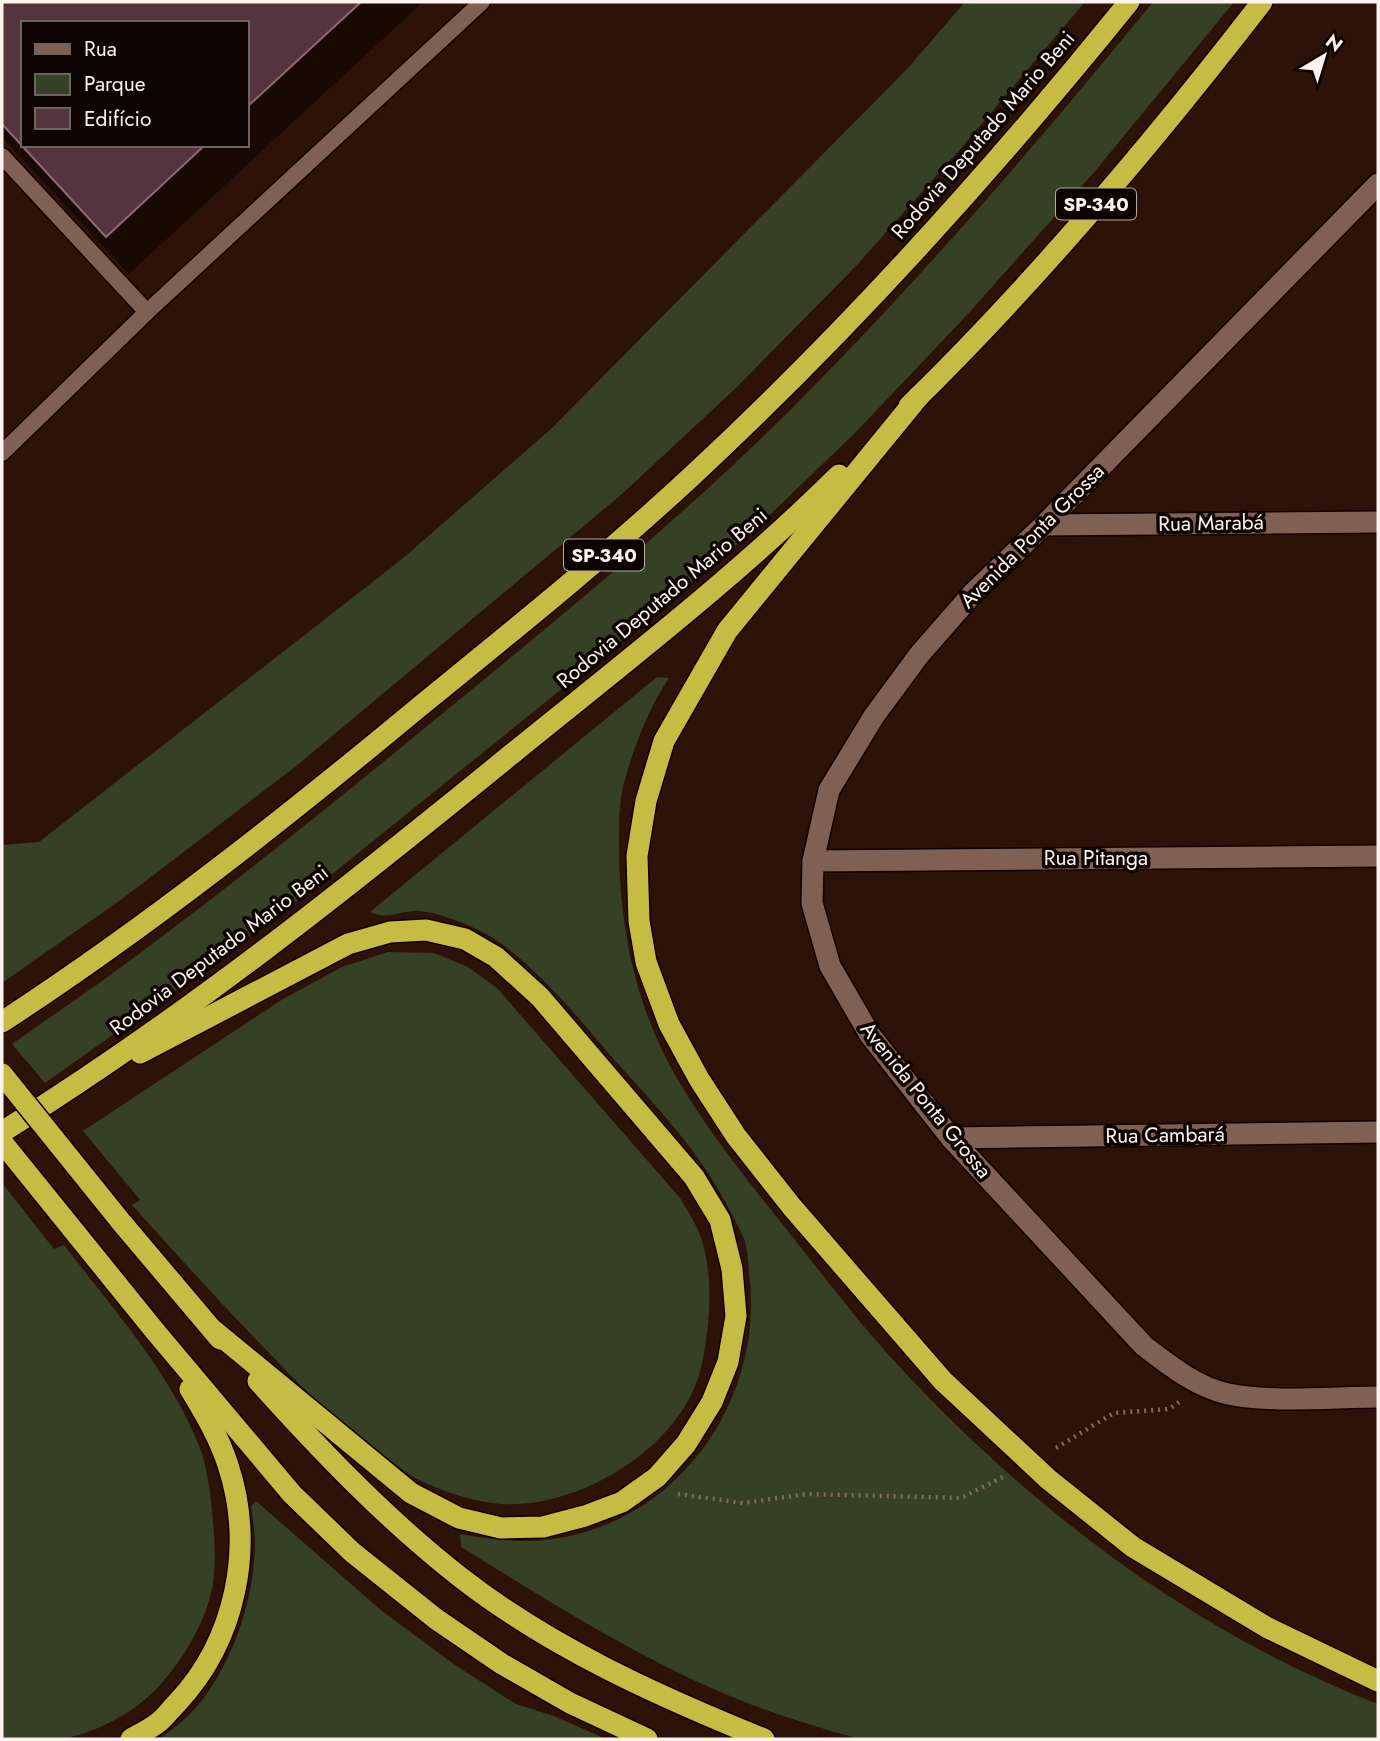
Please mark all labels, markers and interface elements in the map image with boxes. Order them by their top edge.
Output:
legend [21,21,248,147]
north arrow [1289,21,1359,91]
street label: Rodovia Deputado Mario Beni [884,24,1082,246]
text: N [1320,28,1348,58]
text: Rua [84,34,117,64]
text: Parque [84,69,146,99]
text: Edifício [84,104,151,134]
road number: SP-340 [1056,188,1136,220]
street label: Avenida Ponta Grossa [953,457,1111,615]
street label: Rodovia Deputado Mario Beni [550,501,774,695]
street label: Rua Marabá [1158,507,1264,539]
road number: SP-340 [564,540,644,570]
street label: Rua Pitanga [1044,843,1148,873]
street label: Rodovia Deputado Mario Beni [103,858,335,1042]
street label: Avenida Ponta Grossa [853,1015,999,1185]
street label: Rua Cambará [1105,1119,1225,1151]

